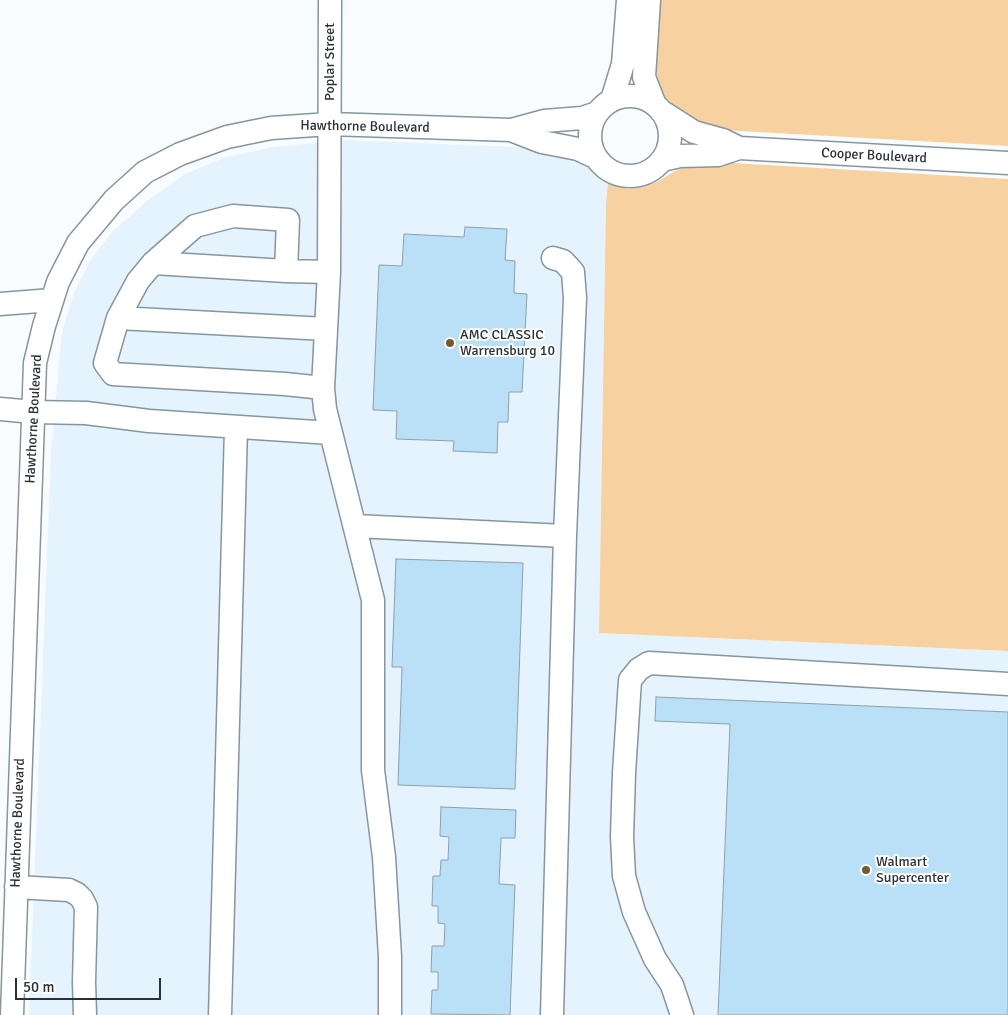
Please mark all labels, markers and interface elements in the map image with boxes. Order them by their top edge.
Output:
street label: Poplar Street [322,23,338,101]
street label: Hawthorne Boulevard [300,117,430,137]
street label: Cooper Boulevard [821,145,927,167]
place label: AMC CLASSIC Warrensburg 10 [460,327,555,360]
marker: AMC CLASSIC Warrensburg 10 [444,337,456,349]
street label: Hawthorne Boulevard [22,354,46,484]
street label: Hawthorne Boulevard [7,758,29,888]
place label: Walmart Supercenter [876,854,949,886]
marker: Walmart Supercenter [860,864,872,876]
scale bar [18,968,164,1000]
text: 50 m [23,978,54,996]

